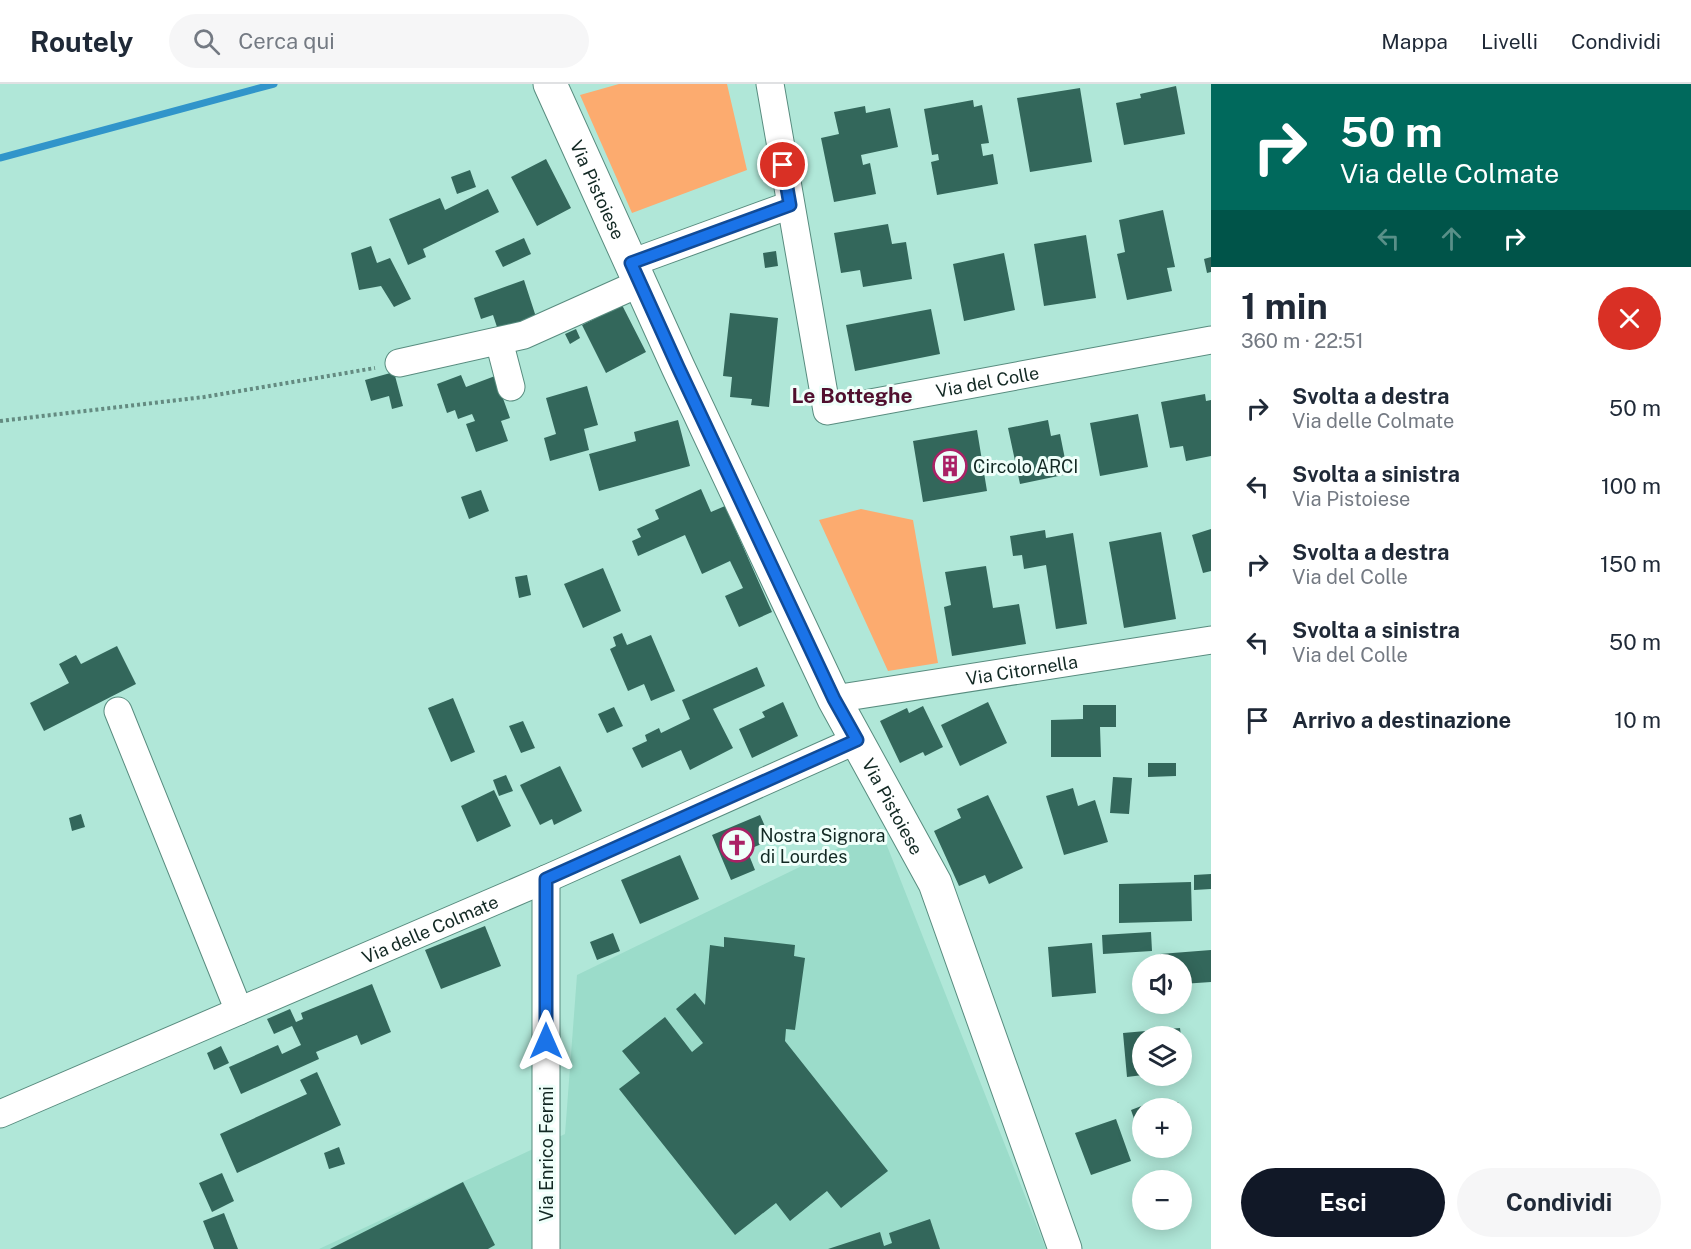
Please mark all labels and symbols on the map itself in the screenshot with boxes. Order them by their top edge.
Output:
street label: Via Pistoiese [566,137,629,243]
pin [757,139,808,190]
street label: Via del Colle [934,362,1041,401]
district label: Le Botteghe [791,383,913,408]
building icon: Circolo ARCI [932,448,968,484]
place label: Circolo ARCI [973,456,1078,477]
street label: Via Citornella [964,651,1079,689]
street label: Via Pistoiese [858,755,928,858]
place label: Nostra Signora di Lourdes [760,825,885,867]
church icon: Nostra Signora di Lourdes [719,827,755,863]
street label: Via delle Colmate [359,890,501,968]
position arrow [514,1009,578,1073]
street label: Via Enrico Fermi [536,1086,557,1222]

